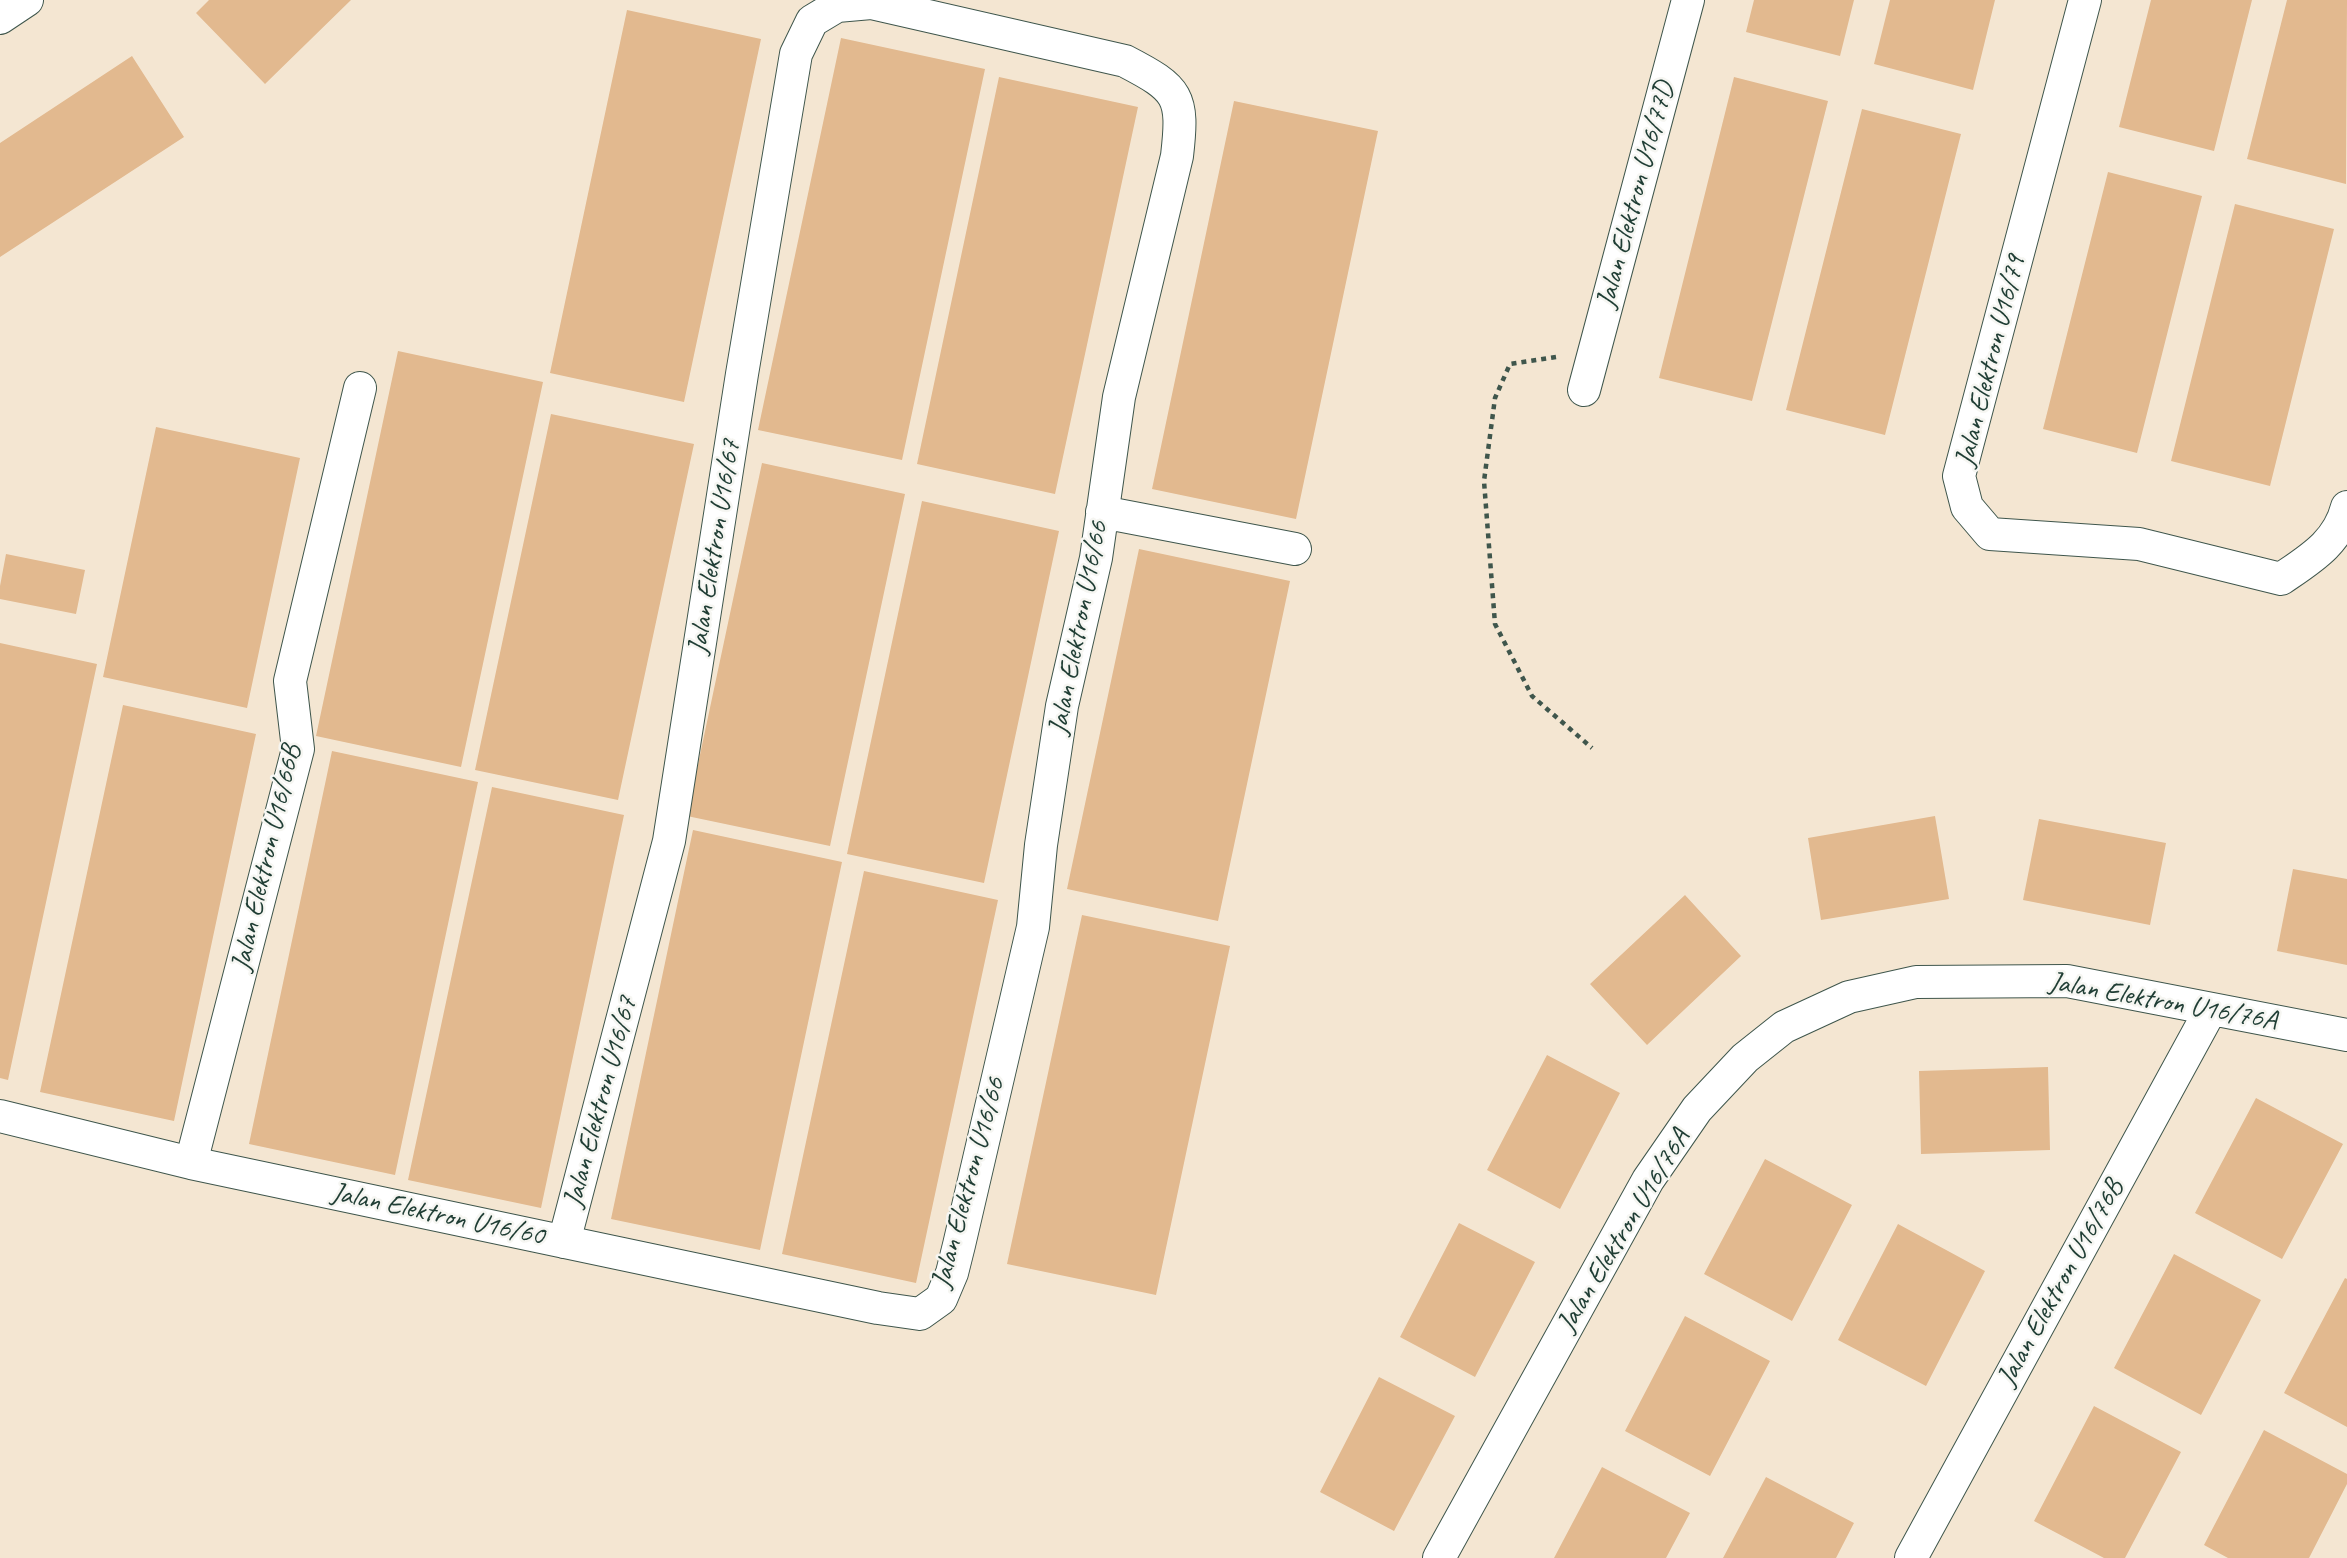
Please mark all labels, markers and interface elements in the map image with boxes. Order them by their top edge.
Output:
street label: Jalan Elektron U16/77D [1590,78,1682,312]
street label: Jalan Elektron U16/79 [1949,252,2033,470]
street label: Jalan Elektron U16/67 [681,437,749,657]
street label: Jalan Elektron U16/66 [1042,519,1116,737]
street label: Jalan Elektron U16/66B [225,742,309,974]
street label: Jalan Elektron U16/76A [2047,965,2279,1039]
street label: Jalan Elektron U16/67 [557,993,645,1211]
street label: Jalan Elektron U16/66 [925,1074,1013,1292]
street label: Jalan Elektron U16/76A [1550,1124,1698,1338]
street label: Jalan Elektron U16/76B [1990,1174,2132,1392]
street label: Jalan Elektron U16/60 [329,1176,547,1254]

